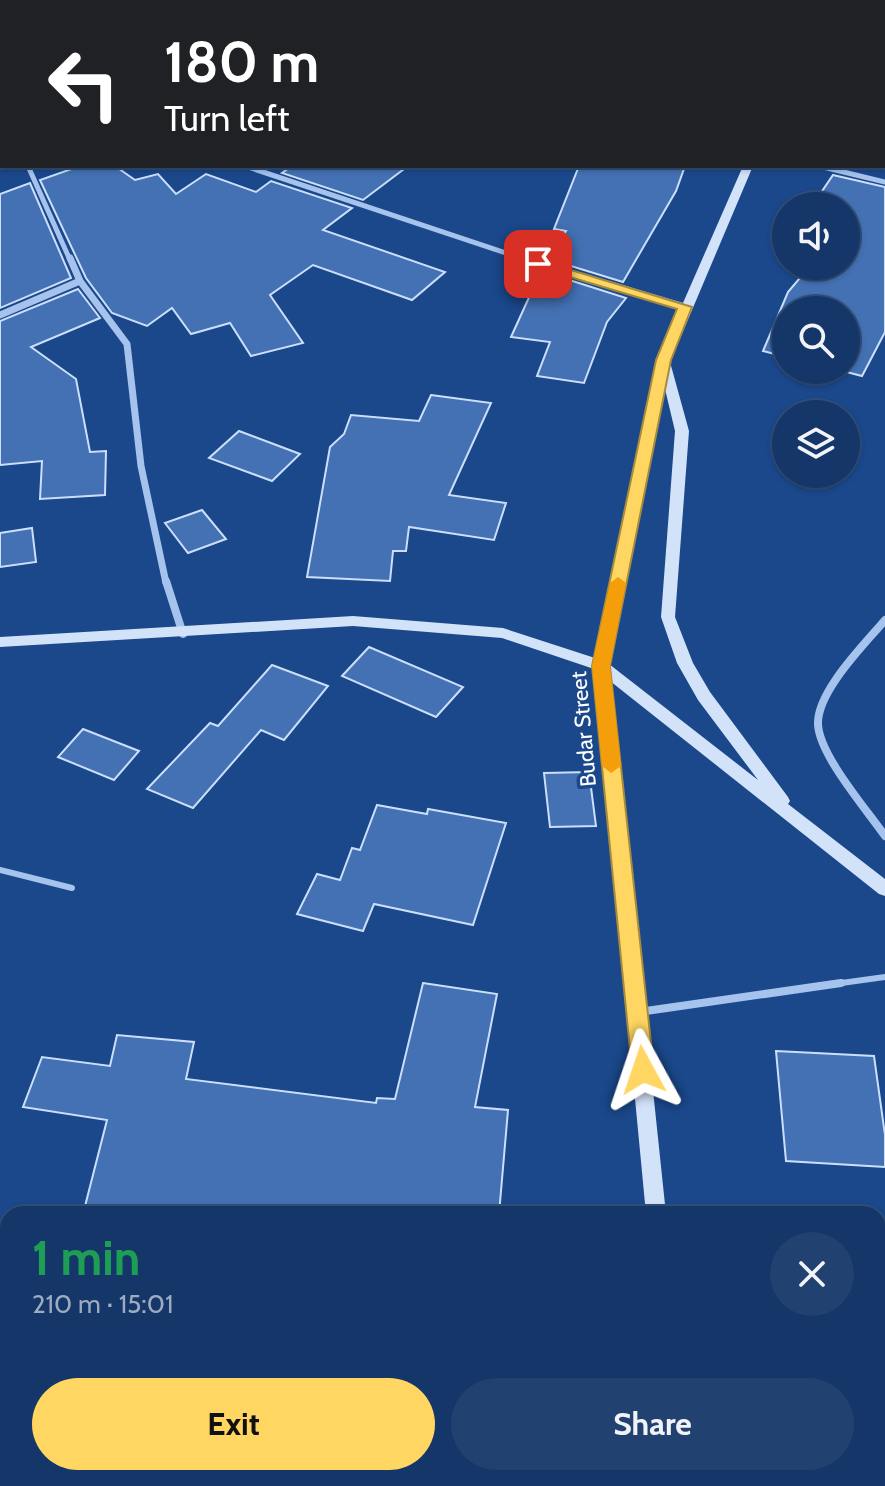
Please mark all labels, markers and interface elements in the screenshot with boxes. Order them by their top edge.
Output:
text: 180 m [164,28,319,96]
icon: left [32,32,136,136]
text: Turn left [164,96,289,140]
map controls [772,192,860,488]
button: sound [772,192,860,280]
pin [504,230,572,298]
icon: arrive [516,242,560,286]
button: search [772,296,860,384]
button: layers [772,400,860,488]
street label: Budar Street [565,670,602,788]
position arrow [601,1028,685,1112]
text: 1 min [32,1229,140,1287]
button: close [770,1232,854,1316]
text: 210 m · 15:01 [32,1288,173,1320]
button: Exit [32,1378,435,1470]
button: Share [451,1378,854,1470]

